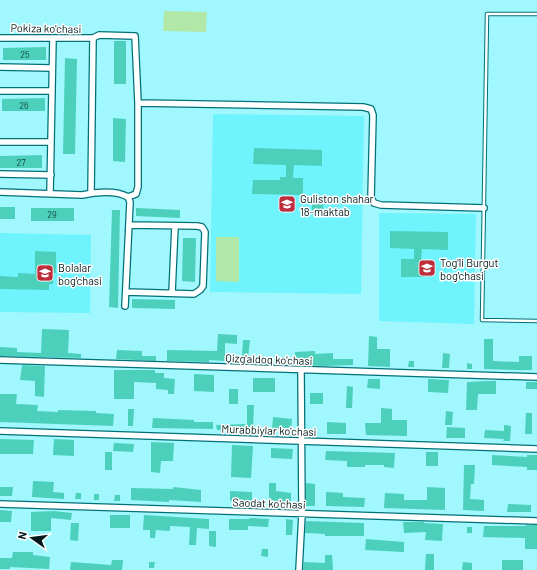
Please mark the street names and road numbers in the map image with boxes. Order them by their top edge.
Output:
street label: Pokiza ko'chasi [11,21,82,35]
street label: Qizg'aldoq ko'chasi [225,351,313,367]
street label: Murabbiylar ko'chasi [221,422,317,438]
street label: Saodat ko'chasi [232,495,306,511]

